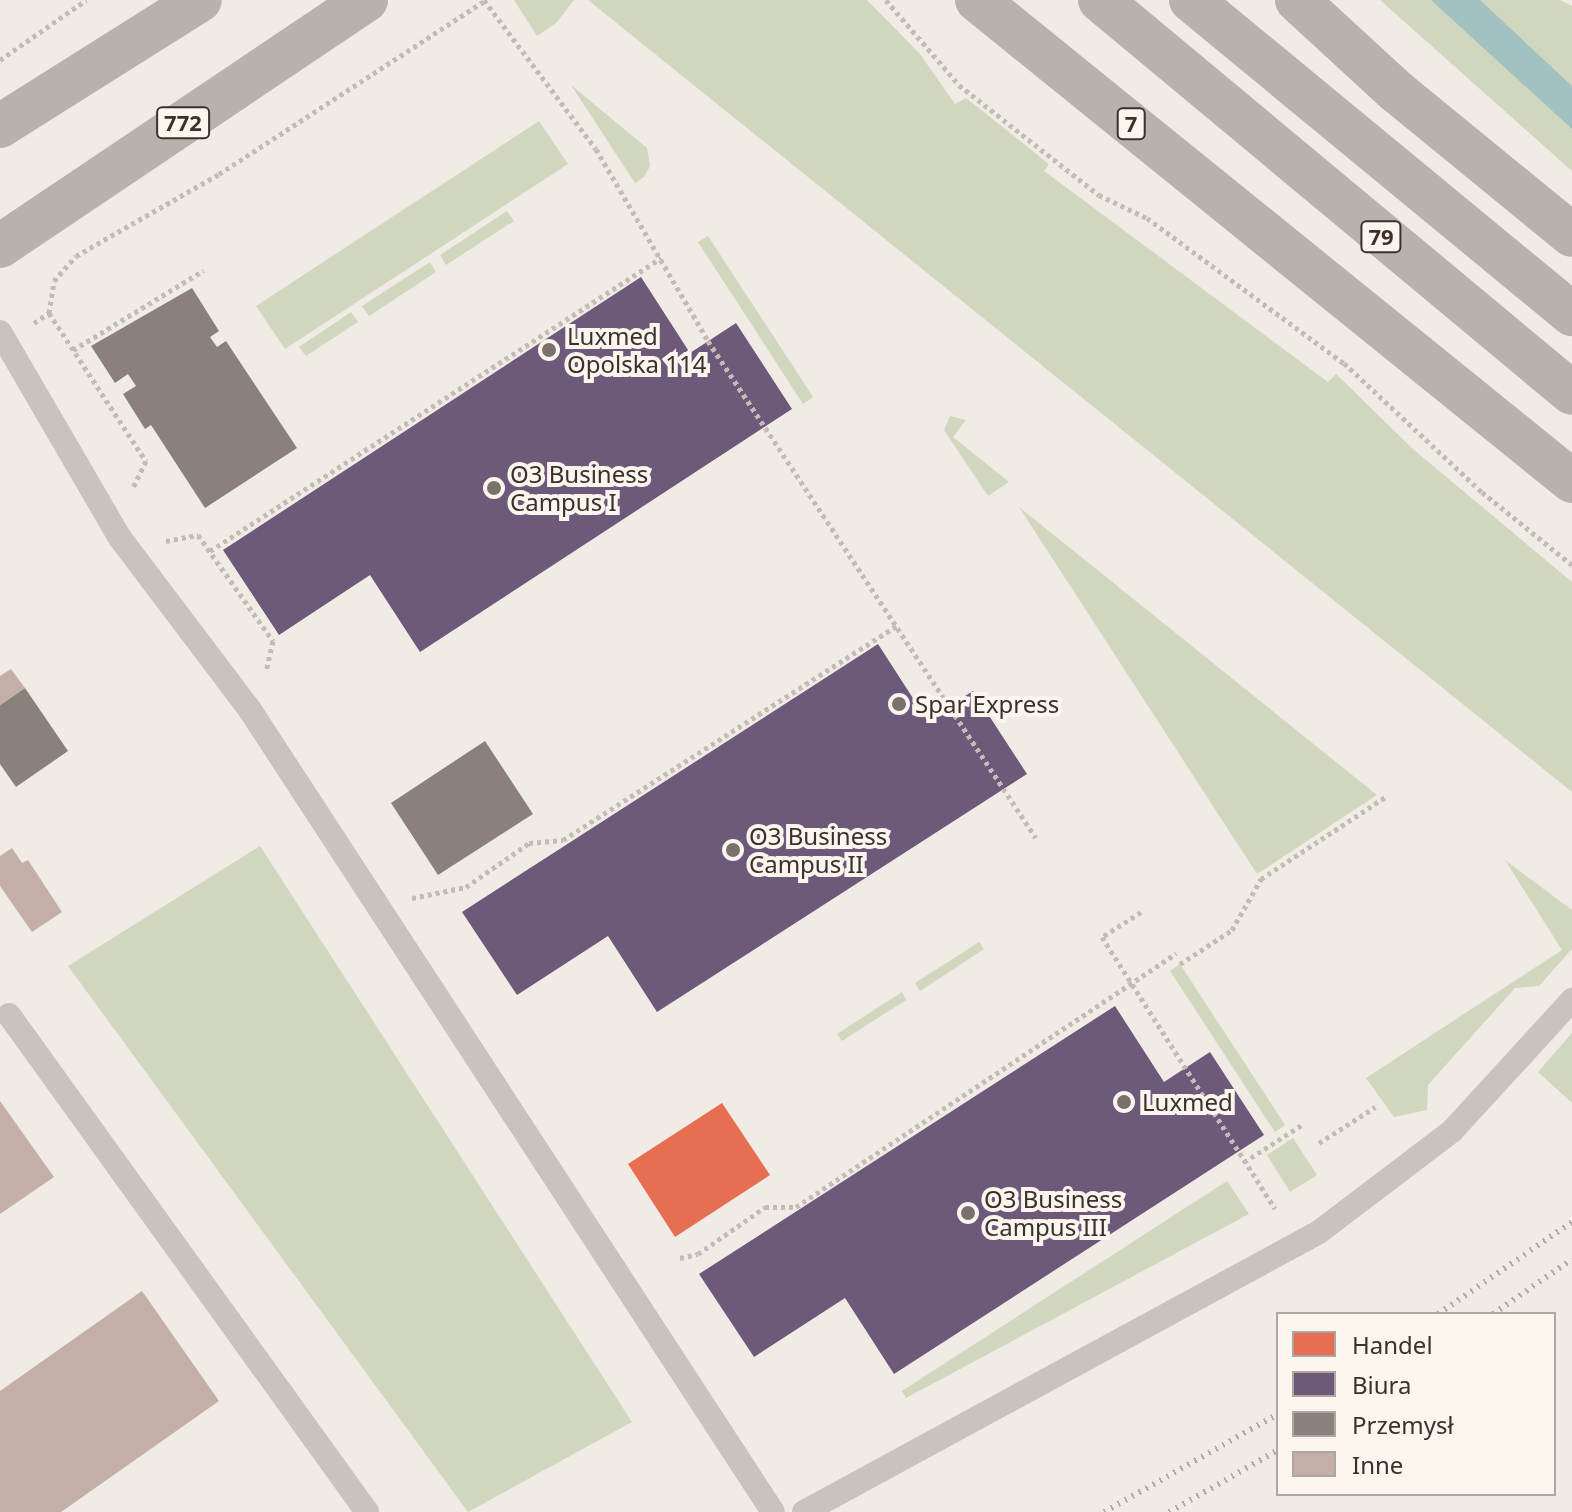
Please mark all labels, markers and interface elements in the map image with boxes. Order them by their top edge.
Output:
road number: 772 [155,105,211,141]
road number: 7 [1115,106,1147,142]
road number: 79 [1359,219,1403,255]
place label: Luxmed Opolska 114 [567,322,706,378]
marker: Luxmed Opolska 114 [538,339,560,361]
place label: O3 Business Campus I [510,460,648,516]
marker: O3 Business Campus I [485,479,503,497]
place label: Spar Express [915,690,1059,718]
marker: Spar Express [890,695,908,713]
place label: O3 Business Campus II [749,822,887,878]
marker: O3 Business Campus II [724,841,742,859]
place label: Luxmed [1142,1088,1233,1116]
marker: Luxmed [1113,1091,1135,1113]
place label: O3 Business Campus III [984,1185,1122,1241]
marker: O3 Business Campus III [959,1204,977,1222]
legend [1276,1312,1556,1496]
text: Handel [1352,1328,1433,1361]
text: Biura [1352,1368,1412,1401]
text: Przemysł [1352,1408,1454,1441]
text: Inne [1352,1448,1403,1481]

